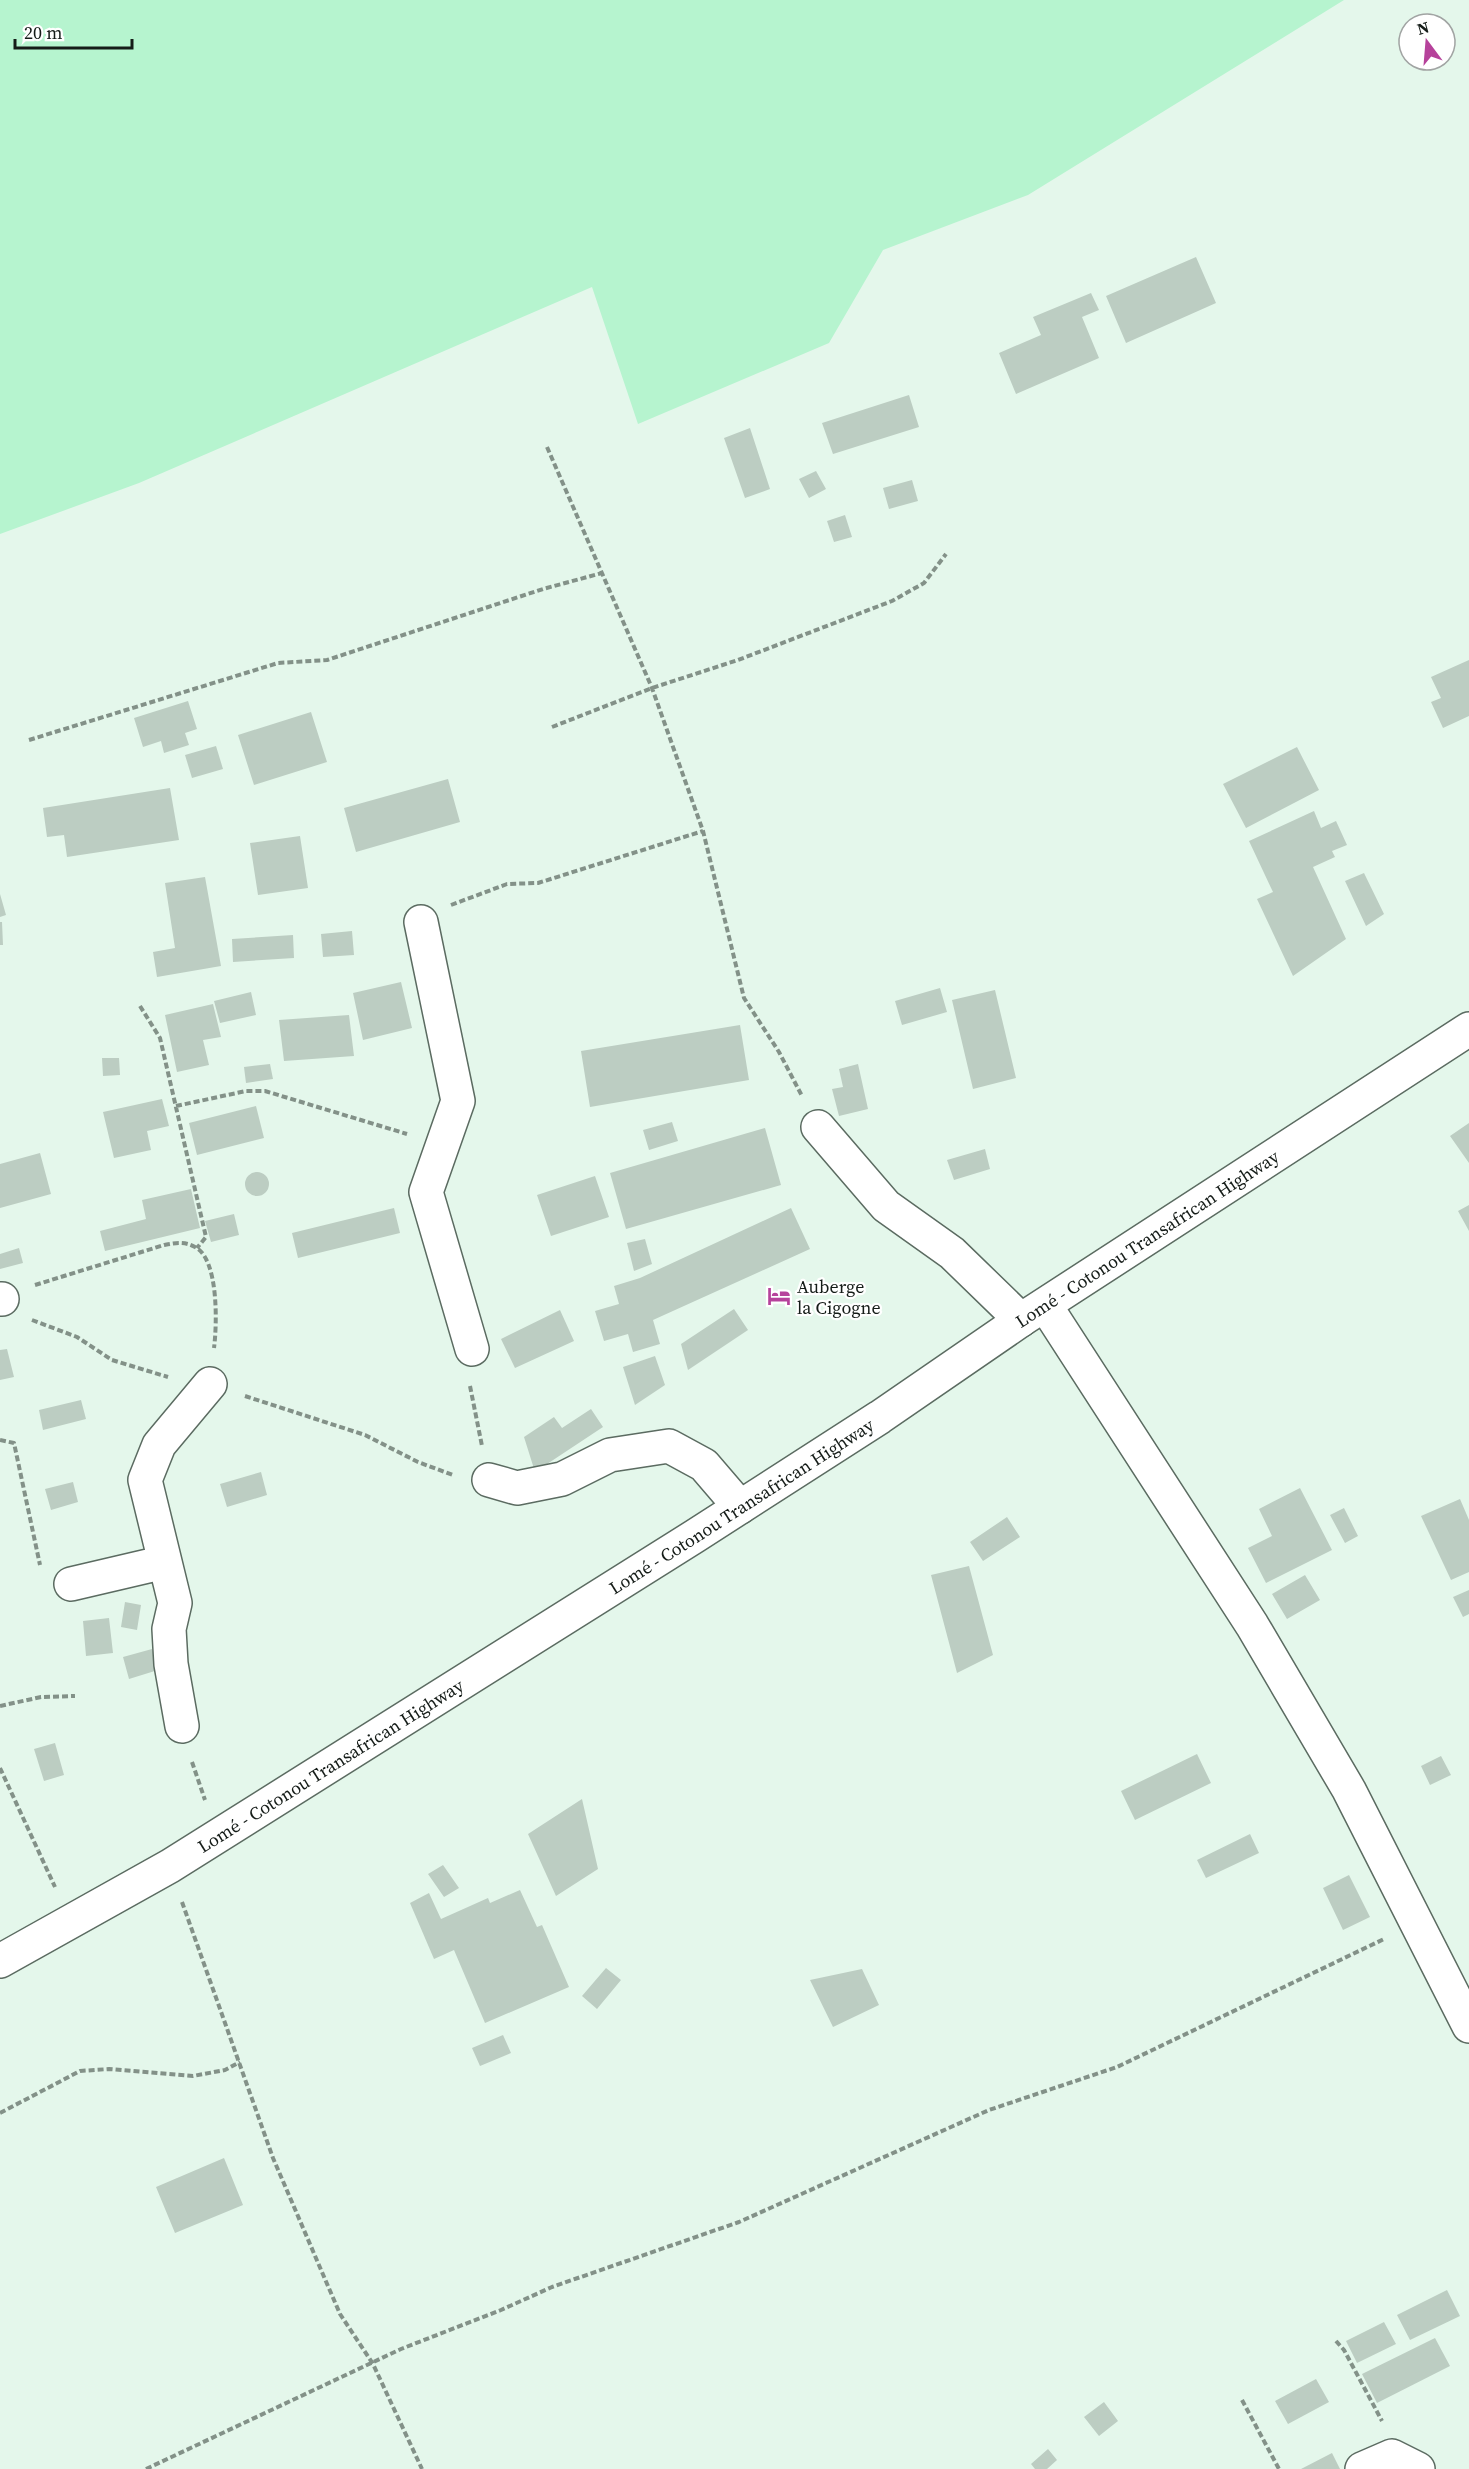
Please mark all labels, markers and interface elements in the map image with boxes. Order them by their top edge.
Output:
scale bar [15,12,132,50]
north arrow [1397,12,1457,72]
text: N [1414,15,1432,40]
text: 20 m [24,20,62,45]
street label: Lomé - Cotonou Transafrican Highway [1010,1143,1284,1333]
place label: Auberge la Cigogne [797,1274,881,1320]
hotel icon: Auberge la Cigogne [766,1283,792,1309]
street label: Lomé - Cotonou Transafrican Highway [604,1411,879,1600]
street label: Lomé - Cotonou Transafrican Highway [193,1672,469,1858]

